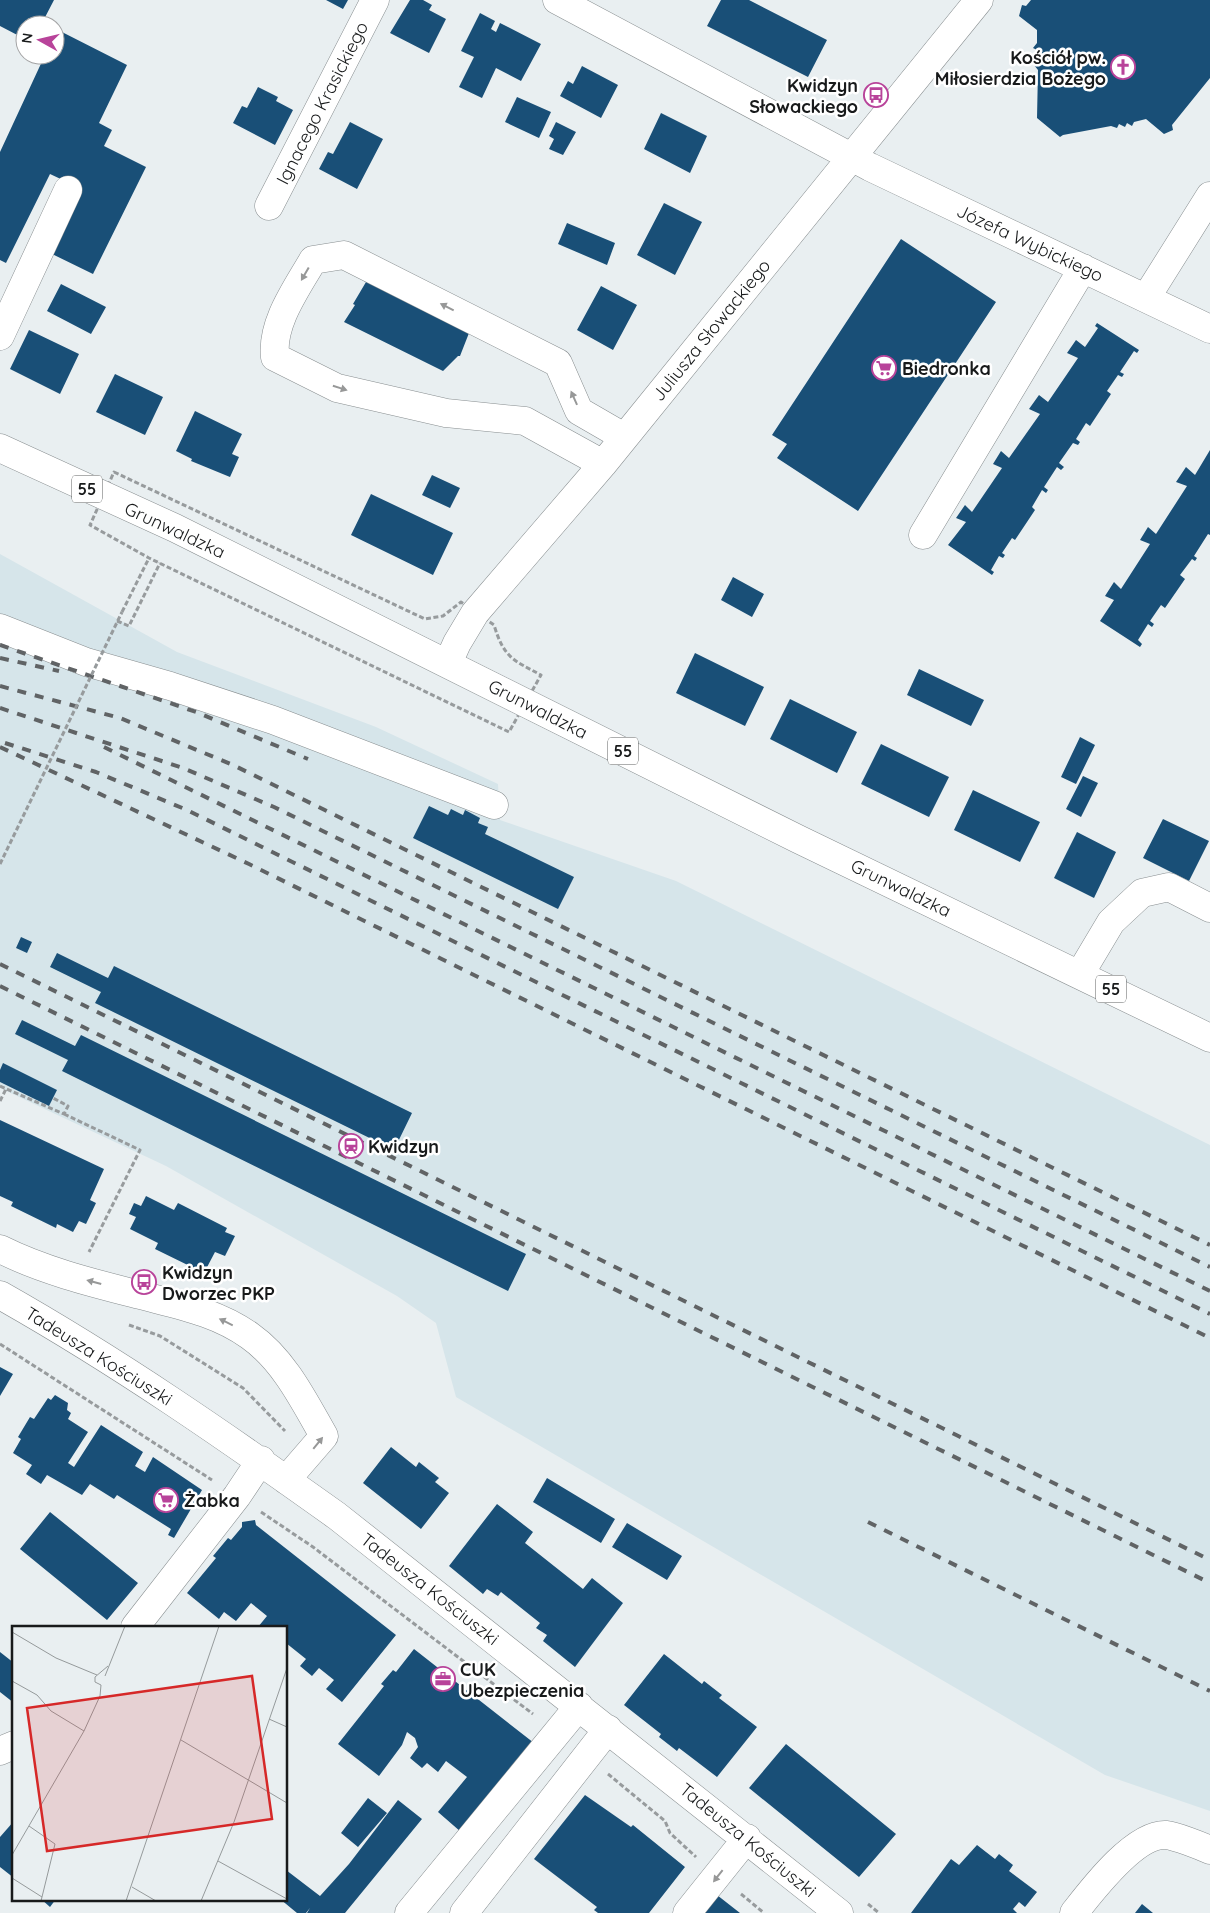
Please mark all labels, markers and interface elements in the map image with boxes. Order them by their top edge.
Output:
north arrow [15,15,65,65]
street label: Ignacego Krasickiego [271,18,373,188]
text: N [17,32,37,45]
place label: Kościół pw. Miłosierdzia Bożego [935,46,1106,90]
church icon: Kościół pw. Miłosierdzia Bożego [1110,54,1136,80]
place label: Kwidzyn Słowackiego [749,74,858,118]
bus stop icon: Kwidzyn Słowackiego [863,82,889,108]
street label: Józefa Wybickiego [953,199,1107,287]
street label: Juliusza Słowackiego [647,254,775,406]
one-way arrow [301,266,309,281]
one-way arrow [440,303,454,311]
supermarket icon: Biedronka [871,355,897,381]
place label: Biedronka [902,357,991,380]
one-way arrow [332,384,347,392]
one-way arrow [569,391,577,405]
road number: 55 [72,476,102,502]
street label: Grunwaldzka [121,497,229,563]
street label: Grunwaldzka [484,674,592,744]
road number: 55 [608,738,638,764]
street label: Grunwaldzka [847,854,955,922]
road number: 55 [1096,976,1126,1002]
station icon: Kwidzyn [338,1133,364,1159]
place label: Kwidzyn [368,1135,439,1158]
place label: Kwidzyn Dworzec PKP [162,1261,275,1305]
bus stop icon: Kwidzyn Dworzec PKP [131,1269,157,1295]
one-way arrow [86,1278,101,1286]
street label: Tadeusza Kościuszki [21,1301,177,1411]
one-way arrow [219,1318,233,1326]
one-way arrow [313,1437,324,1450]
supermarket icon: Żabka [153,1487,179,1513]
place label: Żabka [184,1489,240,1512]
street label: Tadeusza Kościuszki [356,1528,504,1650]
inset map [12,1626,288,1900]
place label: CUK Ubezpieczenia [460,1658,584,1702]
office icon: CUK Ubezpieczenia [430,1666,456,1692]
street label: Tadeusza Kościuszki [675,1778,821,1902]
one-way arrow [712,1869,723,1882]

